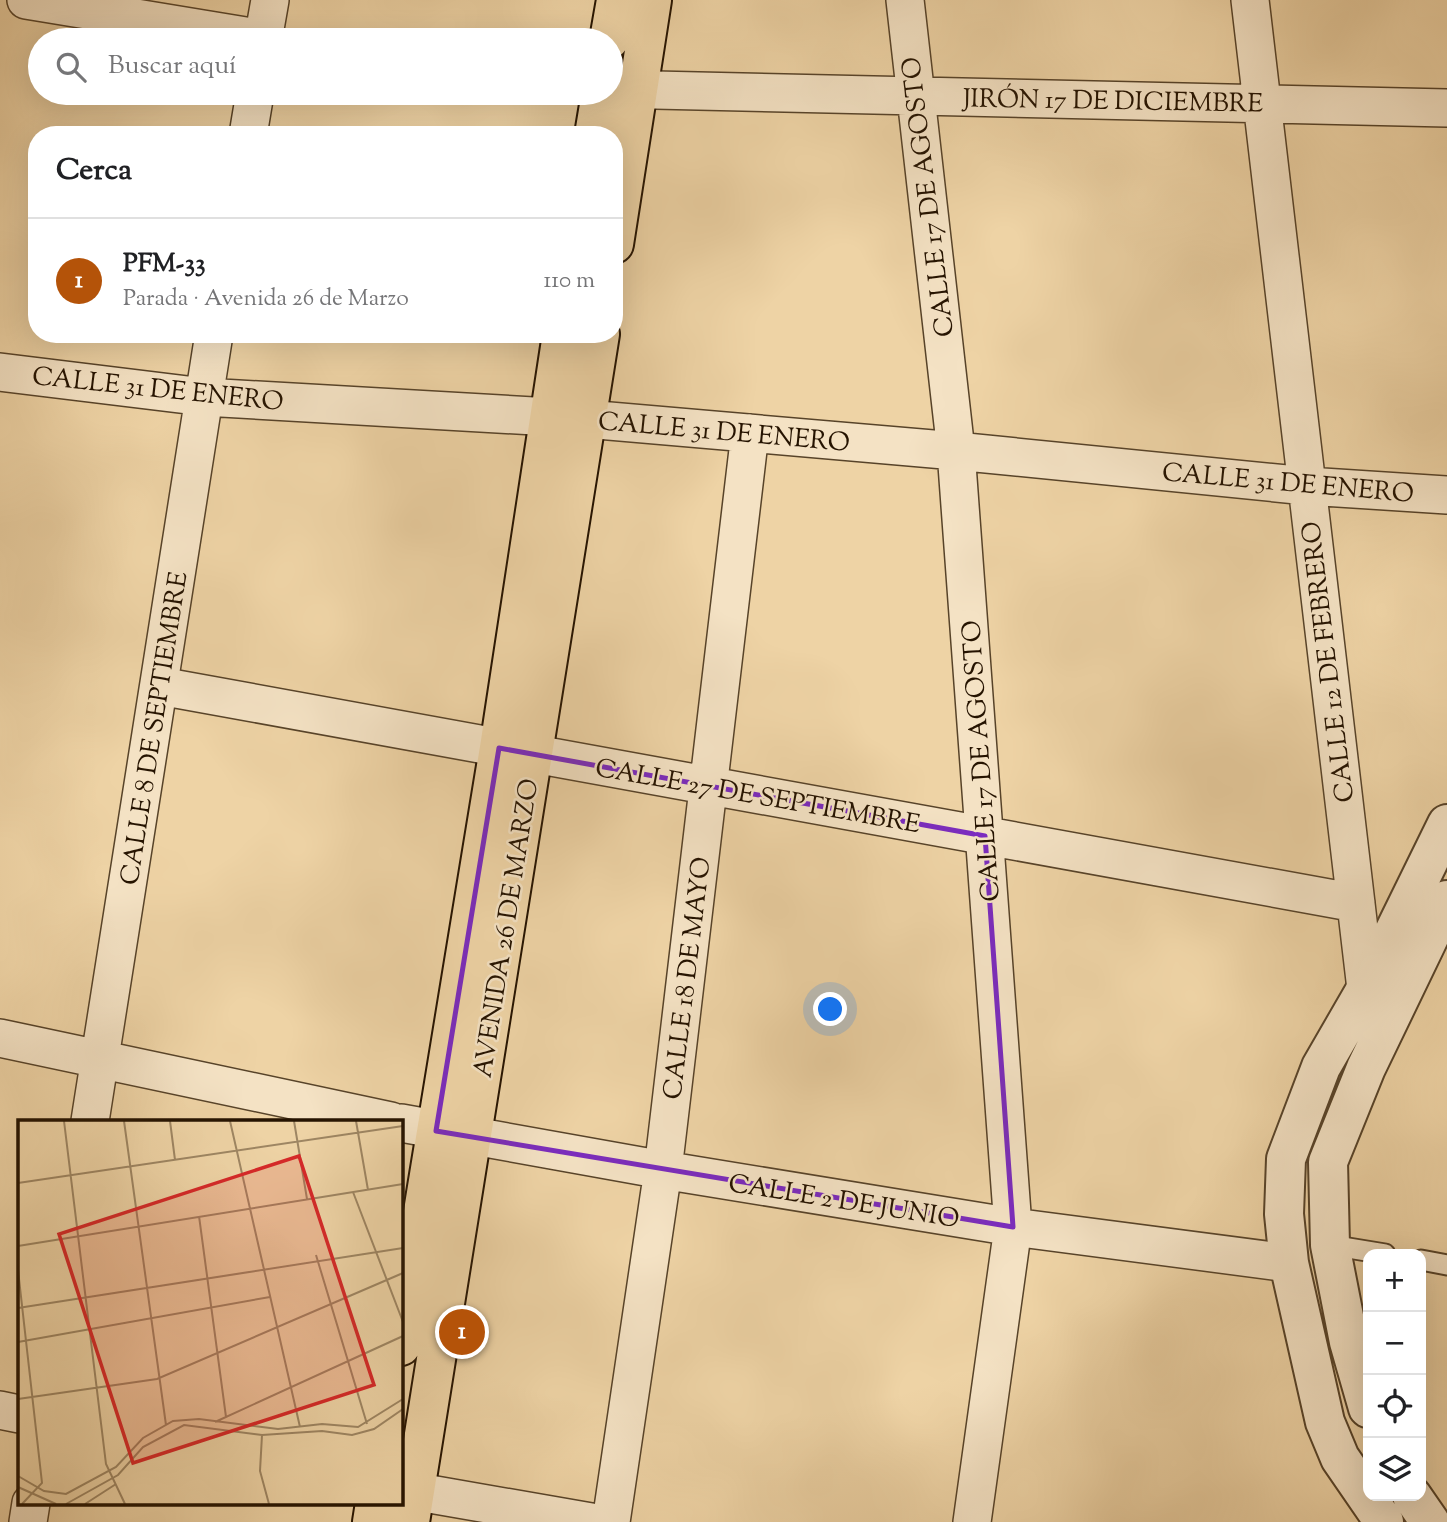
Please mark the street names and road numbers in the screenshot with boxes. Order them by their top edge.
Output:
street label: CALLE 17 DE AGOSTO [894,54,965,339]
street label: JIRÓN 17 DE DICIEMBRE [961,81,1264,124]
street label: CALLE 31 DE ENERO [30,359,285,422]
street label: CALLE 31 DE ENERO [596,404,851,463]
street label: CALLE 31 DE ENERO [1160,455,1415,514]
street label: CALLE 12 DE FEBRERO [1294,519,1365,804]
street label: CALLE 8 DE SEPTIEMBRE [112,569,199,888]
street label: CALLE 17 DE AGOSTO [954,619,1011,903]
street label: CALLE 27 DE SEPTIEMBRE [592,751,923,844]
street label: AVENIDA 26 DE MARZO [466,776,549,1081]
street label: CALLE 18 DE MAYO [655,855,722,1102]
street label: CALLE 2 DE JUNIO [726,1166,962,1239]

